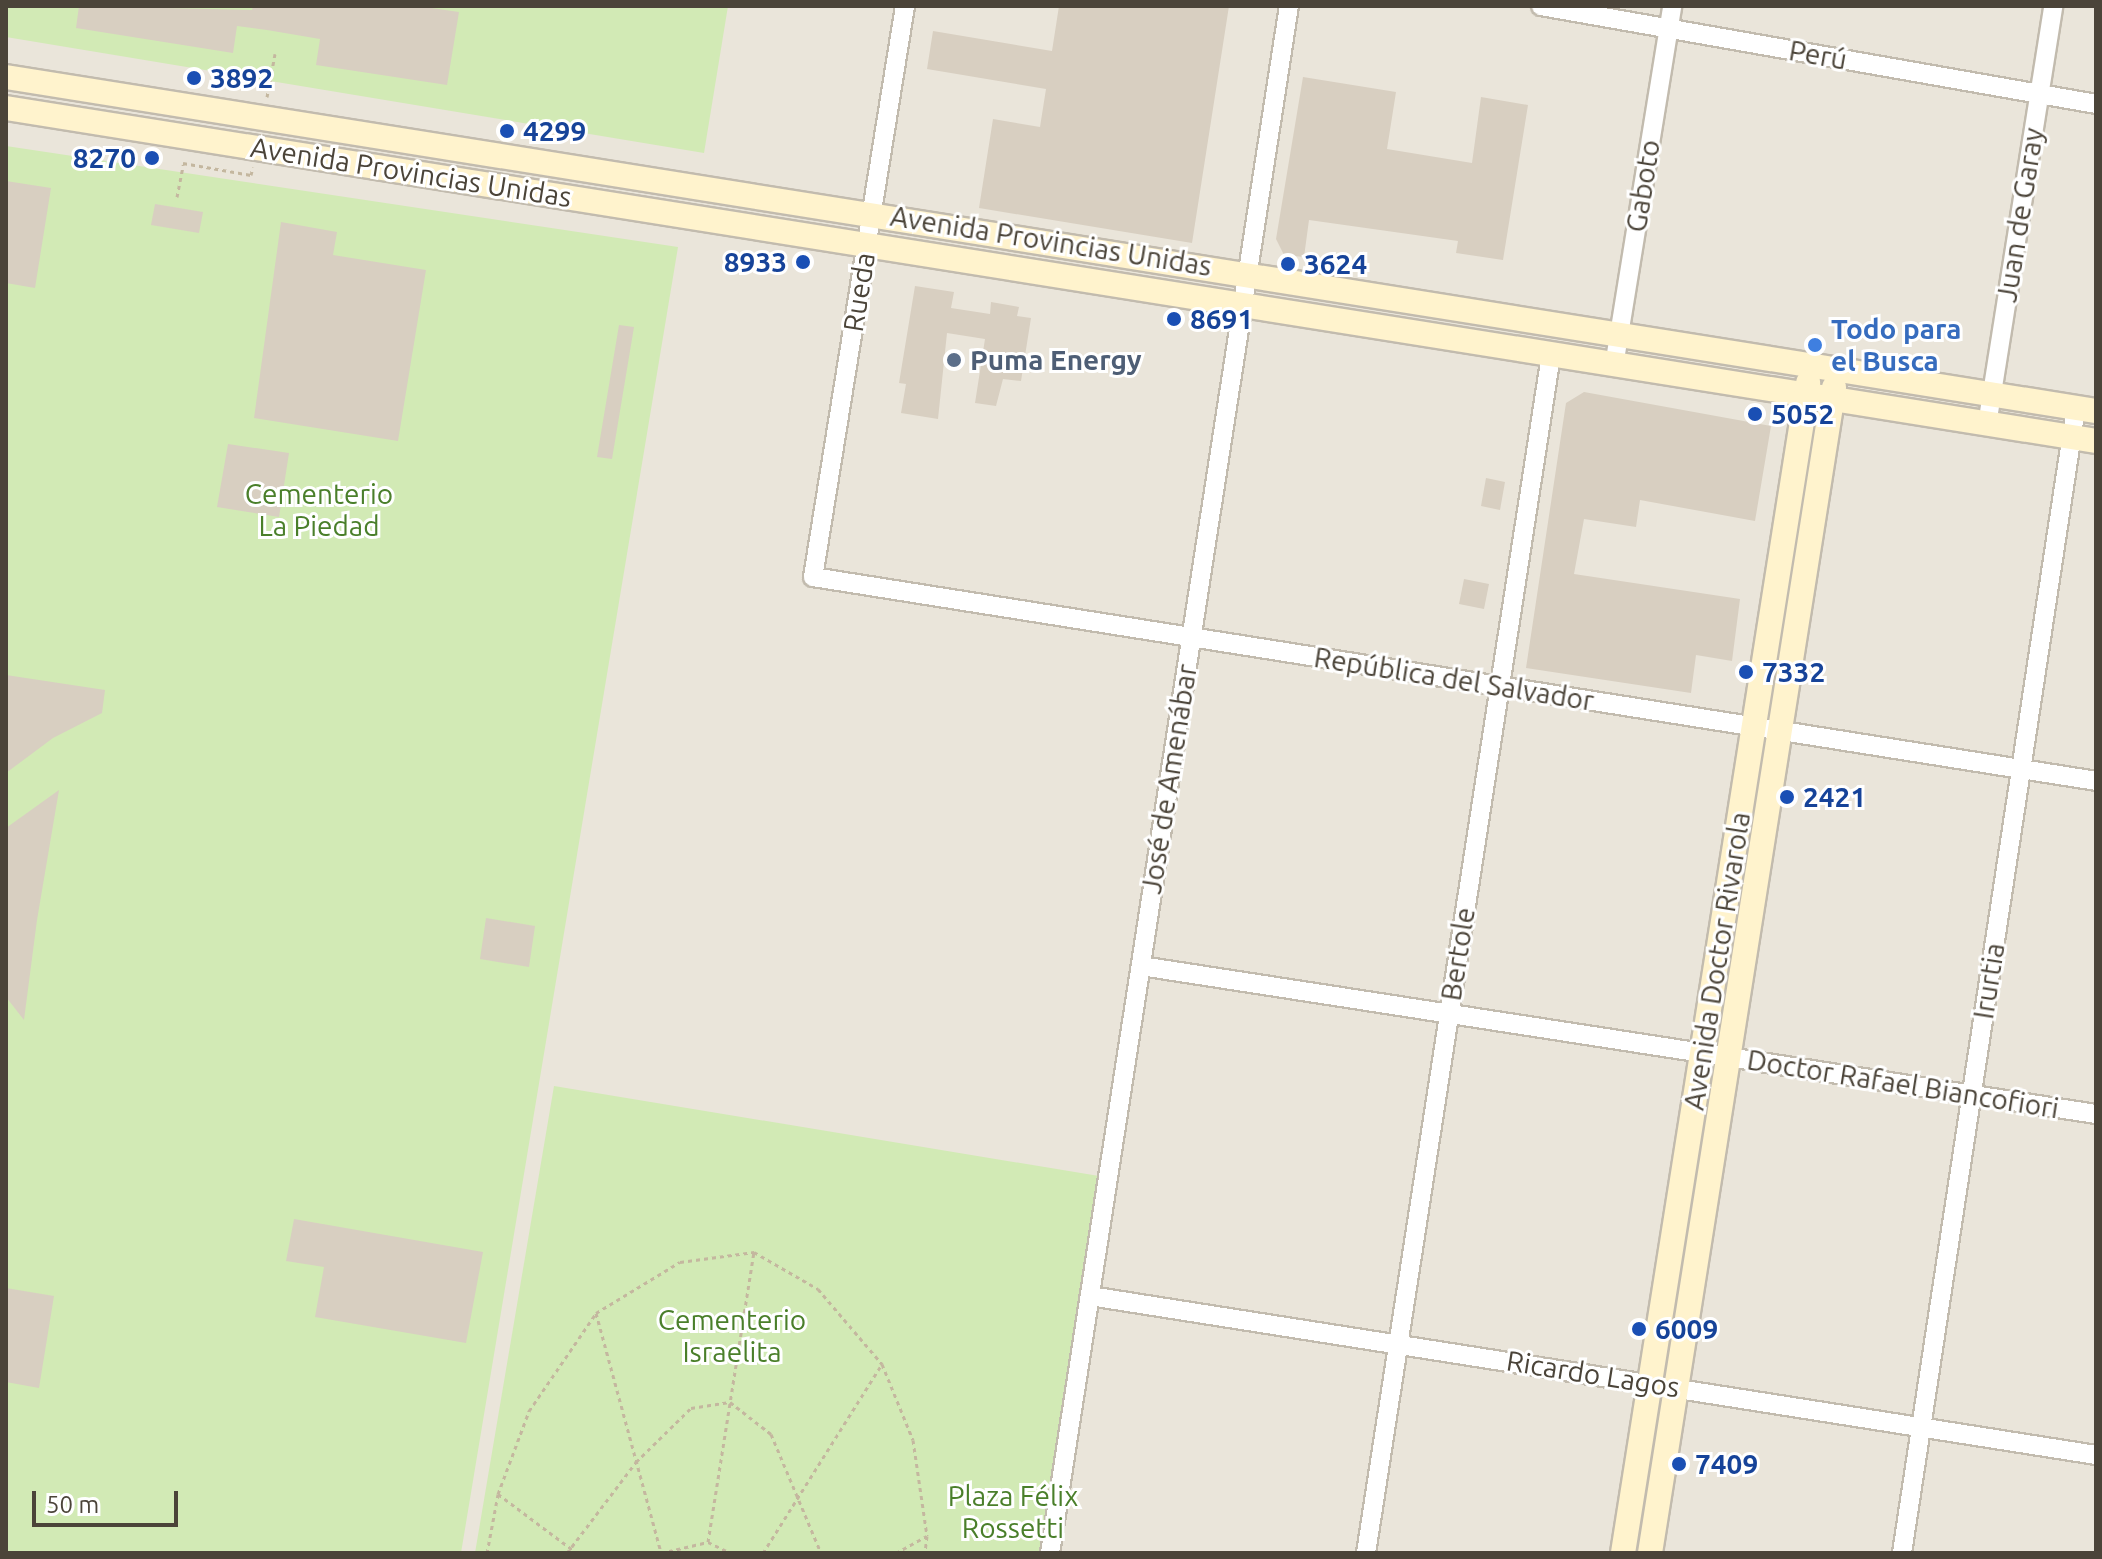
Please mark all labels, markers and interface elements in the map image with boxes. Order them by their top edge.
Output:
street label: Perú [1786,33,1850,77]
place label: 3892 [210,61,273,95]
marker: 3892 [185,69,203,87]
place label: 4299 [523,114,586,148]
marker: 4299 [498,122,516,140]
street label: Juan de Garay [1990,125,2050,305]
street label: Avenida Provincias Unidas [248,130,574,214]
street label: Gaboto [1619,137,1667,235]
place label: 8270 [73,141,136,175]
marker: 8270 [143,149,161,167]
street label: Avenida Provincias Unidas [888,199,1214,283]
place label: 8933 [724,245,787,279]
place label: 3624 [1304,247,1367,281]
street label: Rueda [836,250,882,334]
marker: 8933 [794,253,812,271]
marker: 3624 [1279,255,1297,273]
place label: 8691 [1190,302,1253,336]
marker: 8691 [1165,310,1183,328]
place label: Todo para el Busca [1831,312,1961,378]
marker: Todo para el Busca [1806,336,1824,354]
place label: Puma Energy [970,343,1142,377]
marker: Puma Energy [945,351,963,369]
place label: 5052 [1771,397,1834,431]
marker: 5052 [1746,405,1764,423]
park label: Cementerio La Piedad [245,477,393,543]
street label: República del Salvador [1312,640,1596,718]
place label: 7332 [1762,655,1825,689]
street label: José de Amenábar [1134,662,1204,896]
marker: 7332 [1737,663,1755,681]
place label: 2421 [1803,780,1866,814]
marker: 2421 [1778,788,1796,806]
street label: Avenida Doctor Rivarola [1677,810,1757,1112]
street label: Bertole [1434,905,1482,1003]
street label: Irurtia [1966,941,2012,1021]
street label: Doctor Rafael Biancofiori [1745,1043,2061,1125]
park label: Cementerio Israelita [658,1303,806,1369]
place label: 6009 [1655,1312,1718,1346]
marker: 6009 [1630,1320,1648,1338]
street label: Ricardo Lagos [1504,1344,1682,1404]
place label: 7409 [1695,1447,1758,1481]
marker: 7409 [1670,1455,1688,1473]
scale bar [36,1475,182,1525]
park label: Plaza Félix Rossetti [948,1479,1078,1545]
text: 50 m [46,1491,99,1518]

